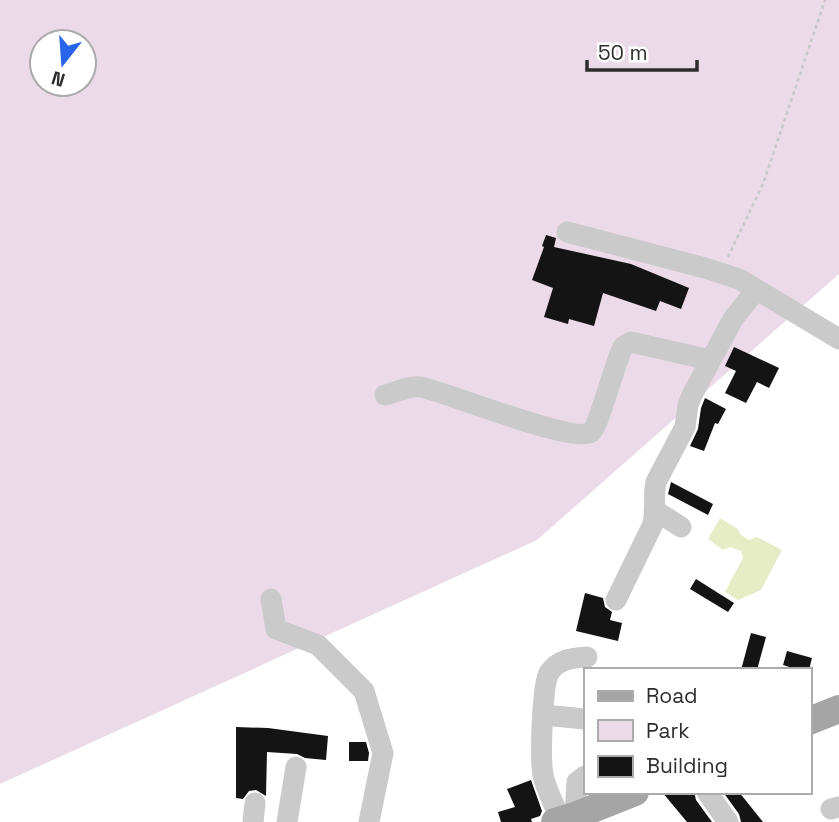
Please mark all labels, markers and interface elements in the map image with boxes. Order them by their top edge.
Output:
north arrow [28,28,98,98]
scale bar [587,28,697,72]
text: 50 m [598,39,648,66]
text: N [48,65,68,93]
legend [584,668,811,794]
text: Road [646,682,698,709]
text: Park [646,717,690,744]
text: Building [646,752,728,779]

